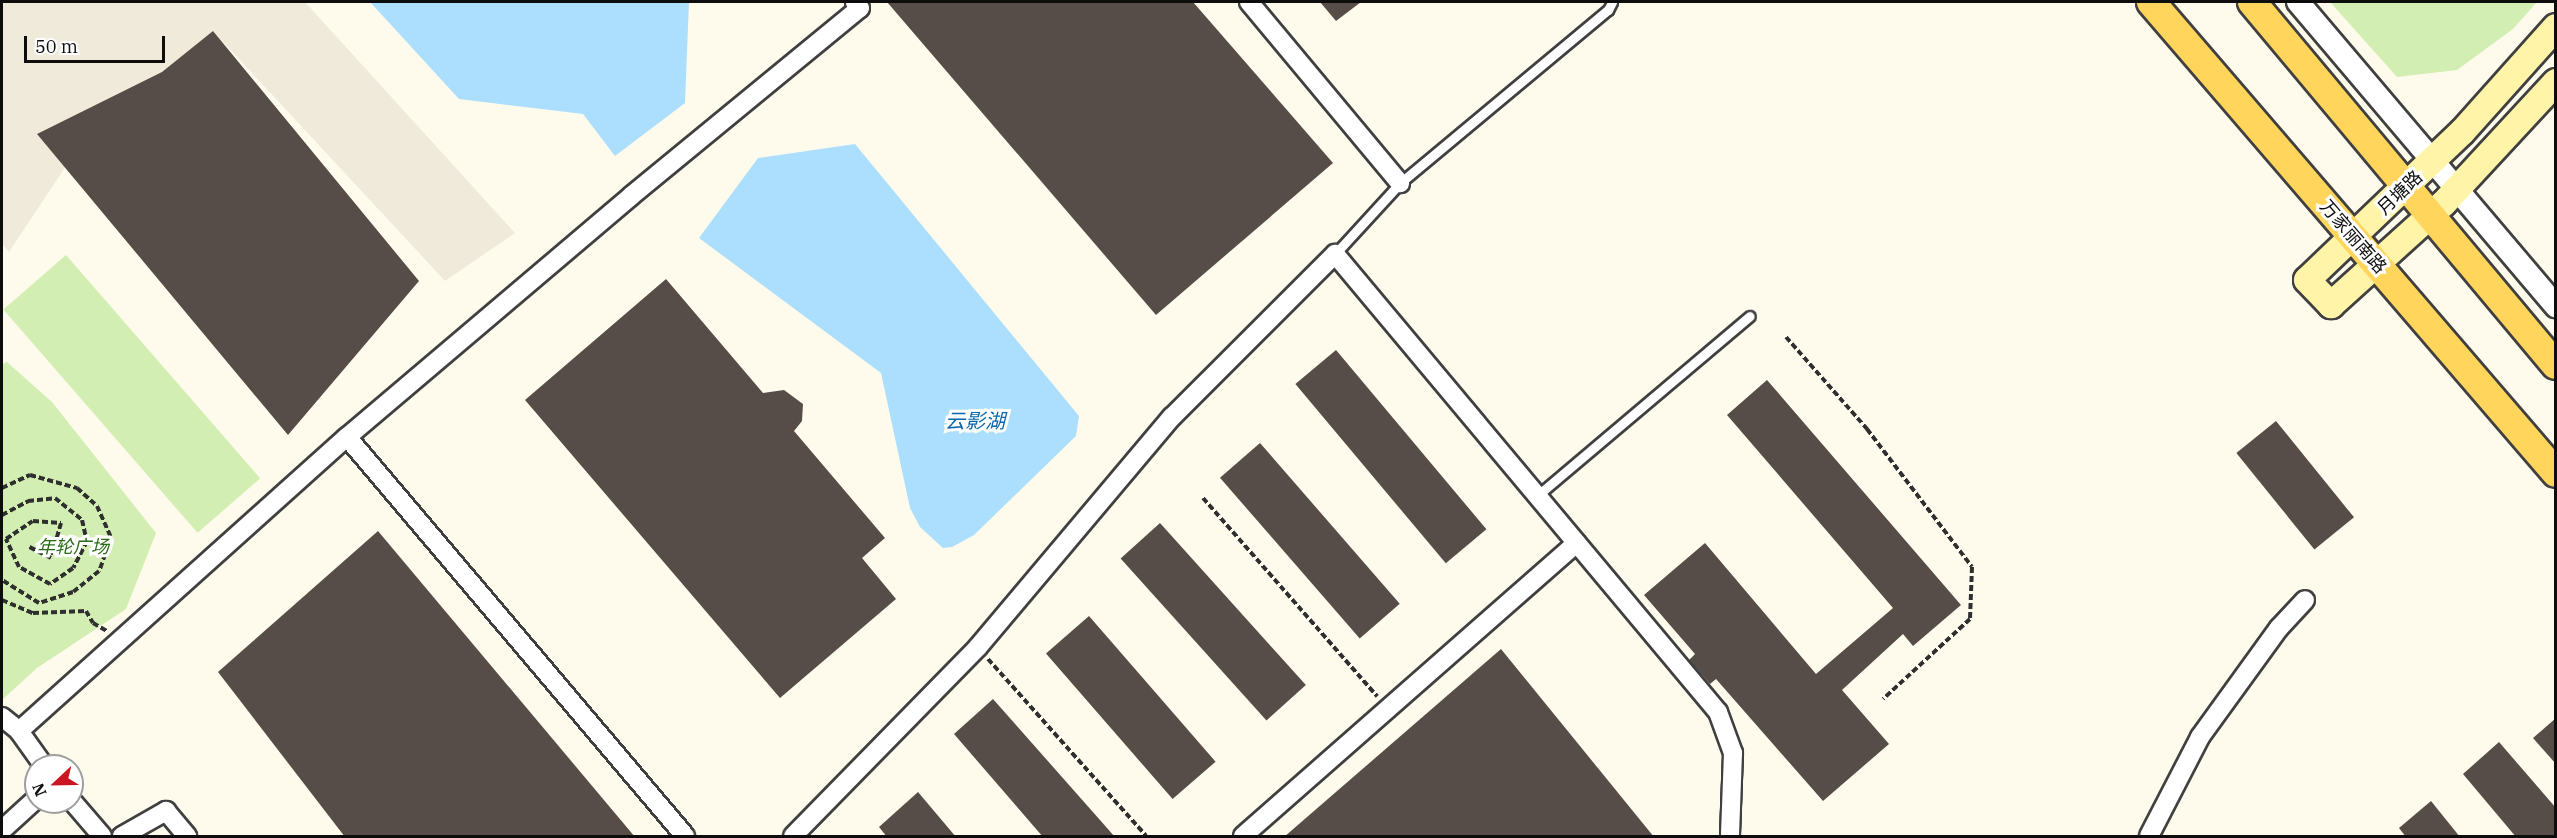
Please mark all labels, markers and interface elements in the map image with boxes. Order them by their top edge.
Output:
scale bar [27,24,168,62]
text: 50 m [35,35,78,58]
street label: 月塘路 [2373,166,2427,220]
street label: 万家丽南路 [2315,196,2391,278]
water label: 云影湖 [945,408,1005,432]
park label: 年轮广场 [37,536,109,558]
north arrow [24,754,84,814]
text: N [28,780,51,800]

